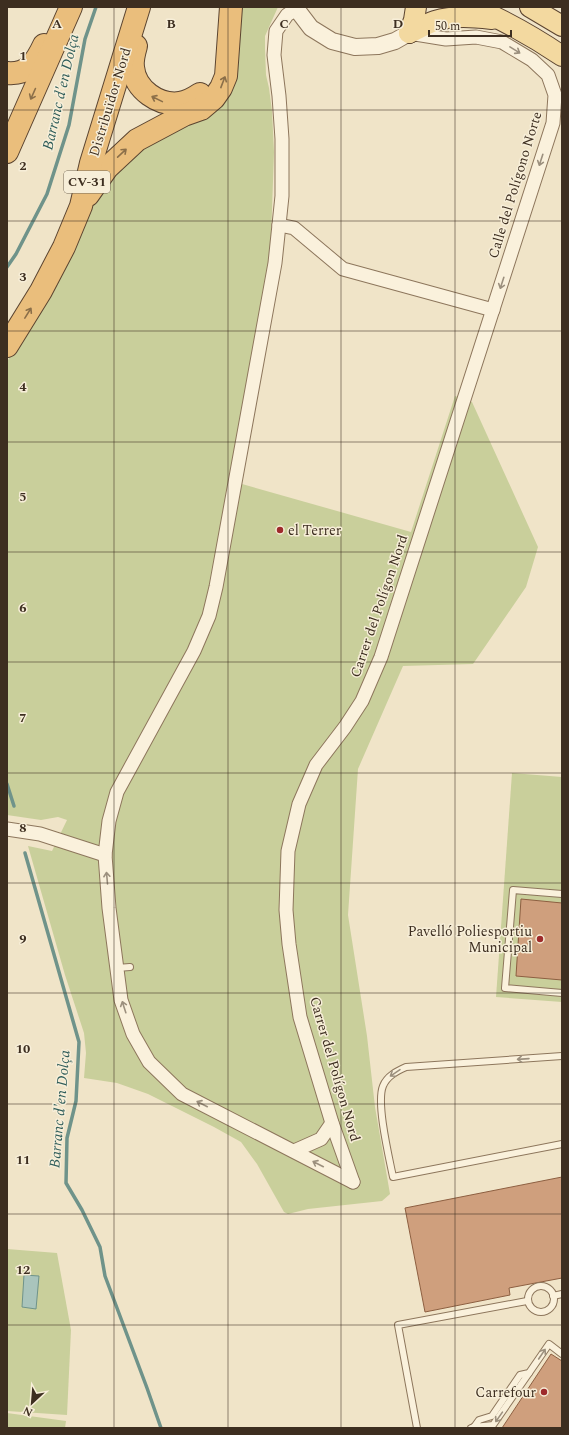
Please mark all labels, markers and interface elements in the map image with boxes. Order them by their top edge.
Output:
scale bar [429,12,511,38]
text: A [52,14,62,34]
text: B [166,14,176,34]
text: C [279,14,289,34]
text: D [393,14,403,34]
text: 50 m [435,17,460,36]
water label: Barranc d'en Dolça [36,31,86,152]
street label: Distribuïdor Nord [83,45,137,159]
text: 1 [19,46,27,66]
one-way arrow [509,46,521,54]
one-way arrow [220,77,228,89]
one-way arrow [29,87,36,99]
one-way arrow [151,95,163,102]
street label: Calle del Polígono Norte [483,109,547,261]
one-way arrow [117,149,127,158]
one-way arrow [537,153,544,166]
text: 2 [19,156,27,176]
road number: CV-31 [64,171,110,193]
text: 3 [19,267,27,287]
one-way arrow [497,277,505,289]
one-way arrow [24,307,32,319]
text: 4 [19,377,27,397]
text: 5 [19,487,27,507]
place label: el Terrer [288,520,342,541]
marker: el Terrer [275,525,285,535]
street label: Carrer del Polígon Nord [345,532,413,680]
text: 6 [19,598,27,618]
text: 7 [19,708,27,728]
text: 8 [19,818,27,838]
one-way arrow [103,872,110,885]
place label: Pavelló Poliesportiu Municipal [408,921,532,958]
text: 9 [19,929,27,949]
marker: Pavelló Poliesportiu Municipal [535,934,545,944]
street label: Carrer del Polígon Nord [304,994,366,1144]
one-way arrow [119,1001,127,1013]
text: 10 [16,1039,30,1059]
water label: Barranc d'en Dolça [43,1049,77,1169]
one-way arrow [517,1055,530,1062]
one-way arrow [390,1069,401,1077]
one-way arrow [197,1100,209,1107]
text: 11 [16,1150,30,1170]
one-way arrow [312,1160,324,1167]
text: 12 [16,1260,30,1280]
one-way arrow [538,1348,546,1359]
place label: Carrefour [475,1382,536,1403]
north arrow [12,1383,52,1423]
marker: Carrefour [539,1387,549,1397]
text: N [20,1402,36,1421]
one-way arrow [495,1411,503,1422]

